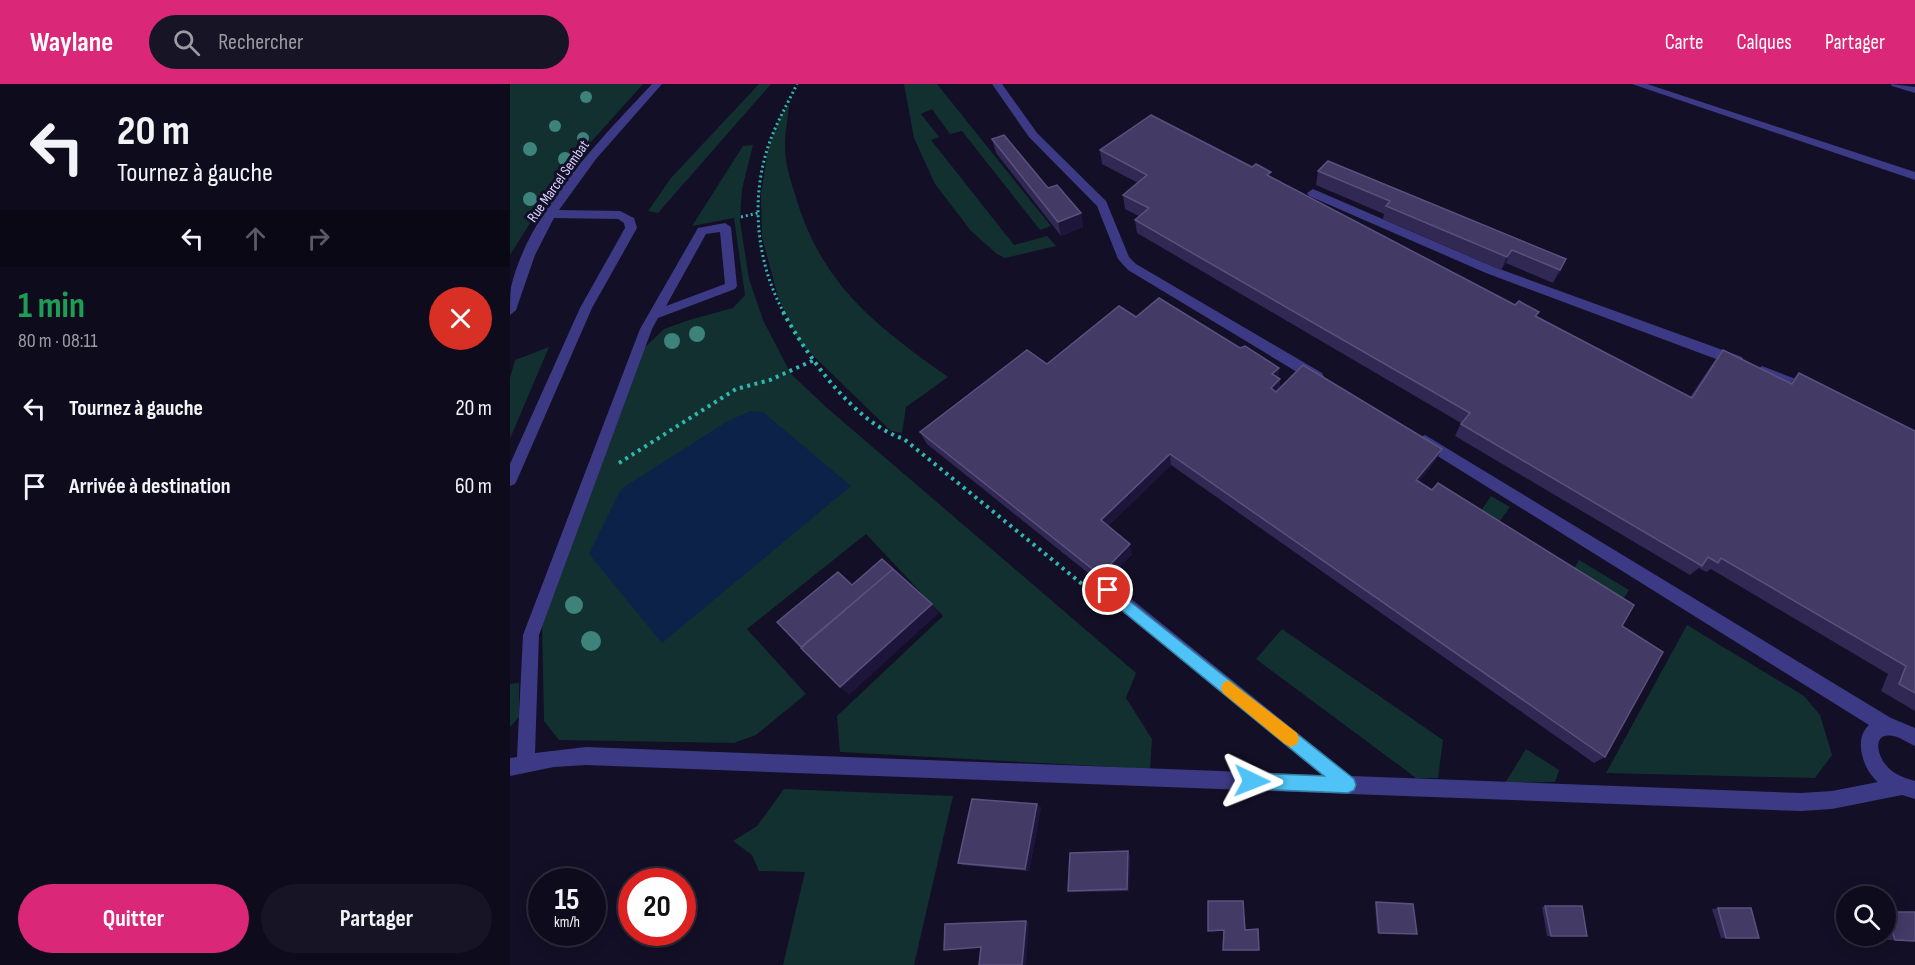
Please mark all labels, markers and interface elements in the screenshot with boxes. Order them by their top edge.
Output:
search box [149,15,569,69]
text: Waylane [30,26,113,59]
icon: search [170,26,203,59]
text: Rechercher [218,29,303,56]
text: Carte [1665,30,1704,55]
text: Calques [1737,30,1792,55]
text: Partager [1825,30,1885,55]
text: 20 m [117,106,190,157]
icon: left [18,108,96,186]
street label: Rue Marcel Sembat [523,136,594,226]
text: Tournez à gauche [117,157,273,189]
icon: left [176,222,209,255]
icon: ahead [239,222,272,255]
icon: right [302,222,335,255]
text: 1 min [18,285,85,328]
button: close [429,287,492,350]
text: 80 m · 08:11 [18,329,98,353]
icon: left [18,392,51,425]
text: Tournez à gauche [69,395,203,422]
text: 20 m [456,395,492,422]
icon: arrive [18,470,51,503]
text: Arrivée à destination [69,473,231,500]
text: 60 m [455,473,492,500]
pin [1082,564,1133,615]
icon: arrive [1091,573,1124,606]
position arrow [1220,749,1284,813]
speed limit sign: 20 [618,868,696,946]
text: 15 [555,882,580,918]
button: Quitter [18,884,249,953]
button: Partager [261,884,492,953]
map controls [1836,886,1896,946]
button: search [1836,886,1896,946]
text: km/h [554,913,580,932]

